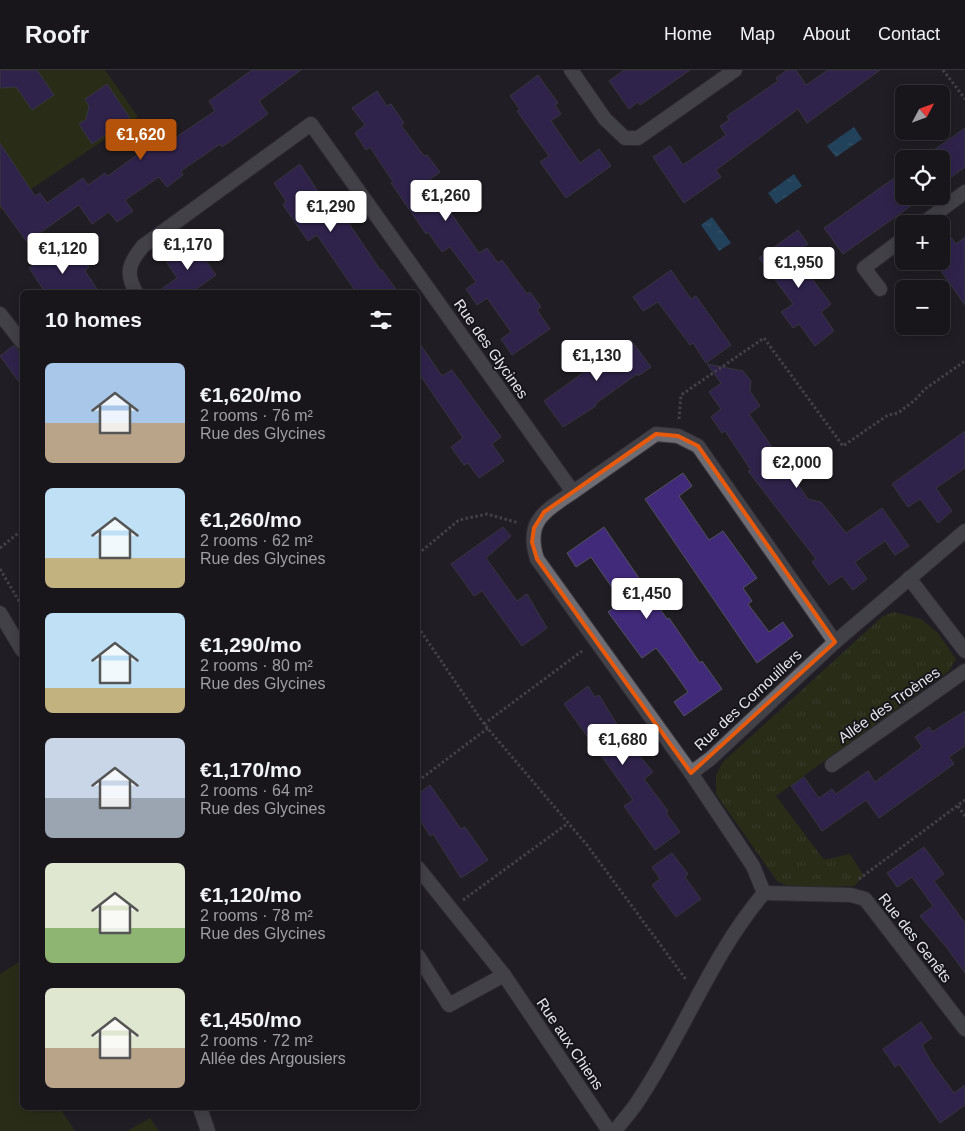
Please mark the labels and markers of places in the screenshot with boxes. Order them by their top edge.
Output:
pin: €1,620 [100,118,182,161]
pin: €1,260 [405,180,487,222]
pin: €1,290 [290,190,372,233]
pin: €1,170 [147,228,229,271]
pin: €1,120 [22,232,104,275]
pin: €1,950 [758,246,840,289]
pin: €1,130 [556,340,638,382]
pin: €2,000 [756,446,838,489]
pin: €1,450 [606,578,688,620]
pin: €1,680 [582,724,664,766]

